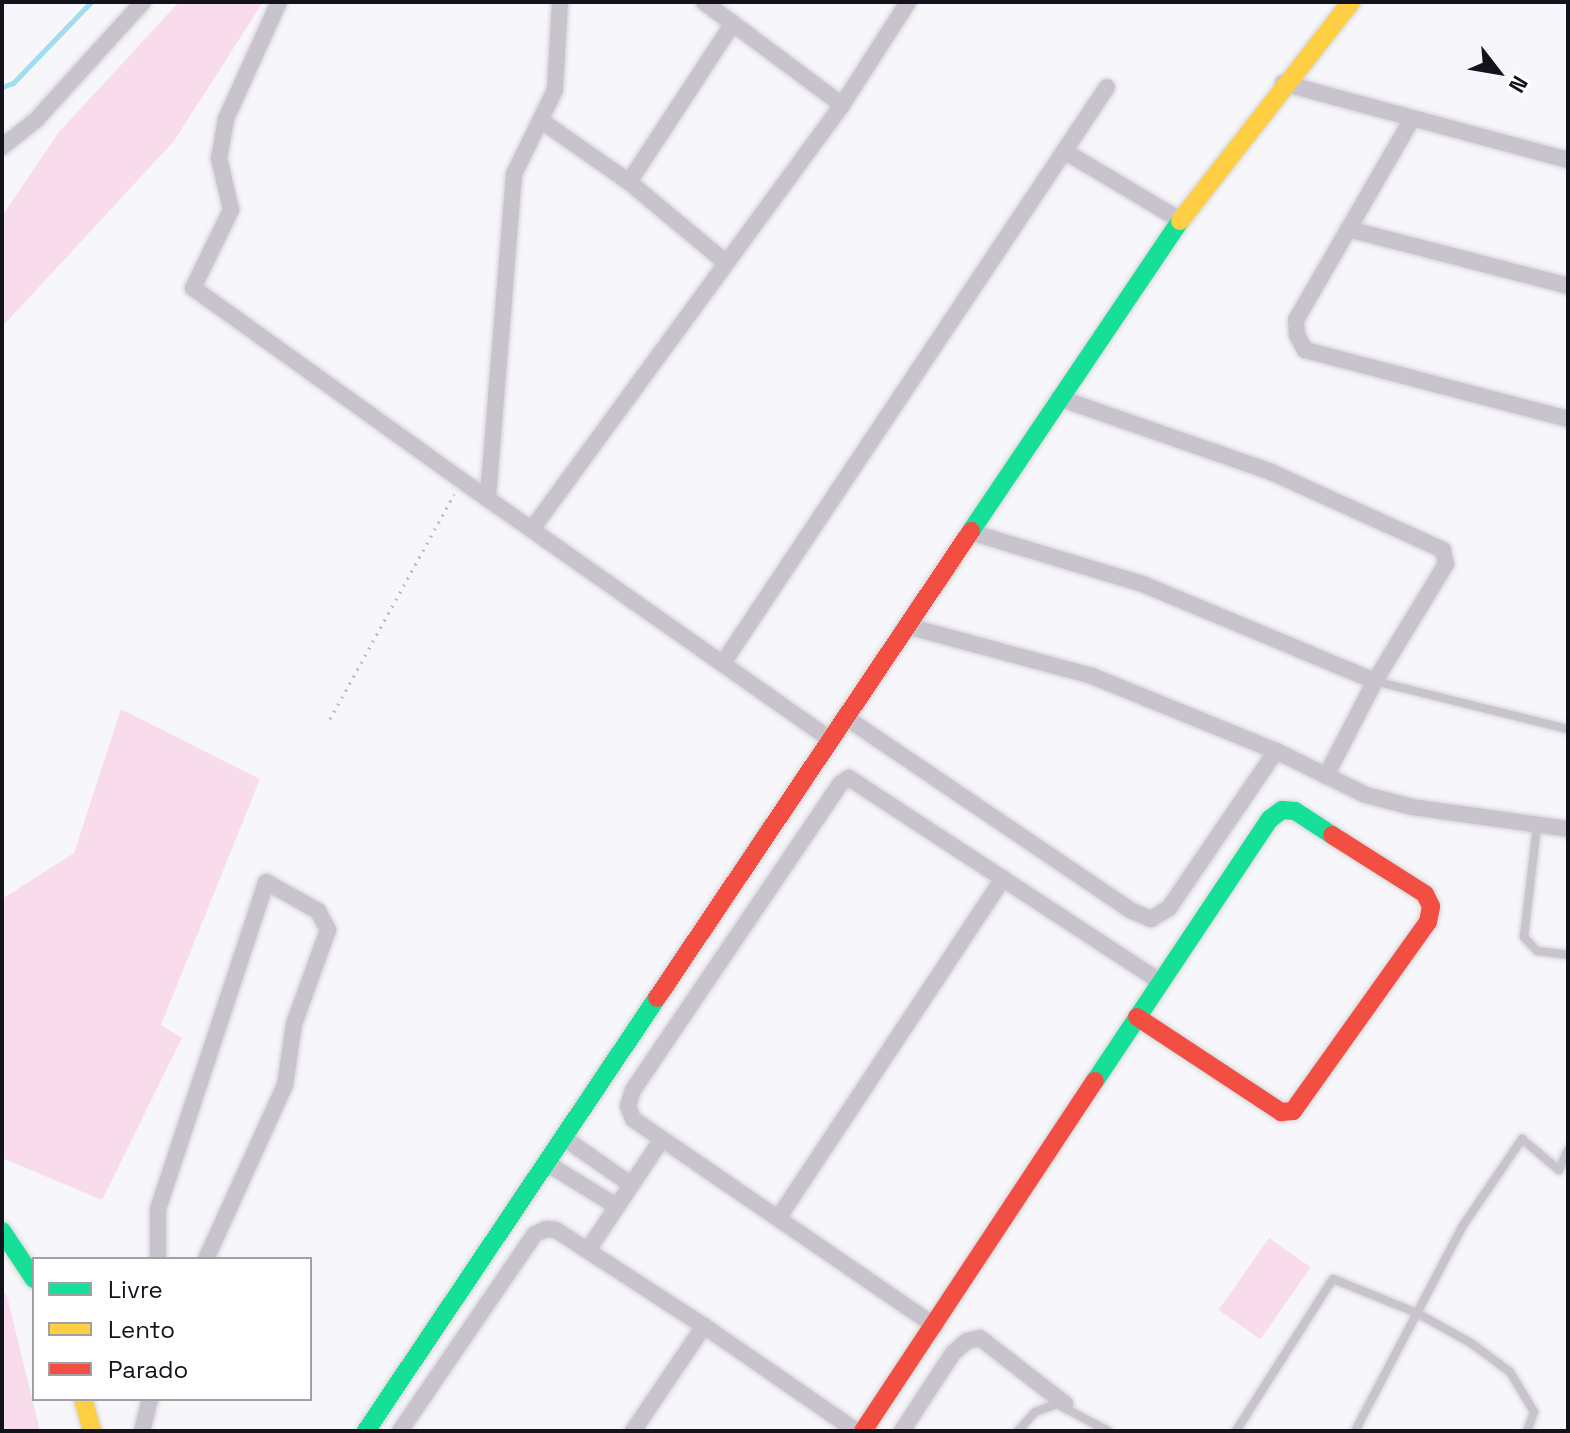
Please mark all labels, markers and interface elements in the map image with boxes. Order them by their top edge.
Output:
north arrow [1458,32,1538,112]
text: N [1503,71,1534,98]
legend [32,1257,312,1401]
text: Livre [108,1274,163,1305]
text: Lento [108,1314,175,1345]
text: Parado [108,1354,188,1385]

